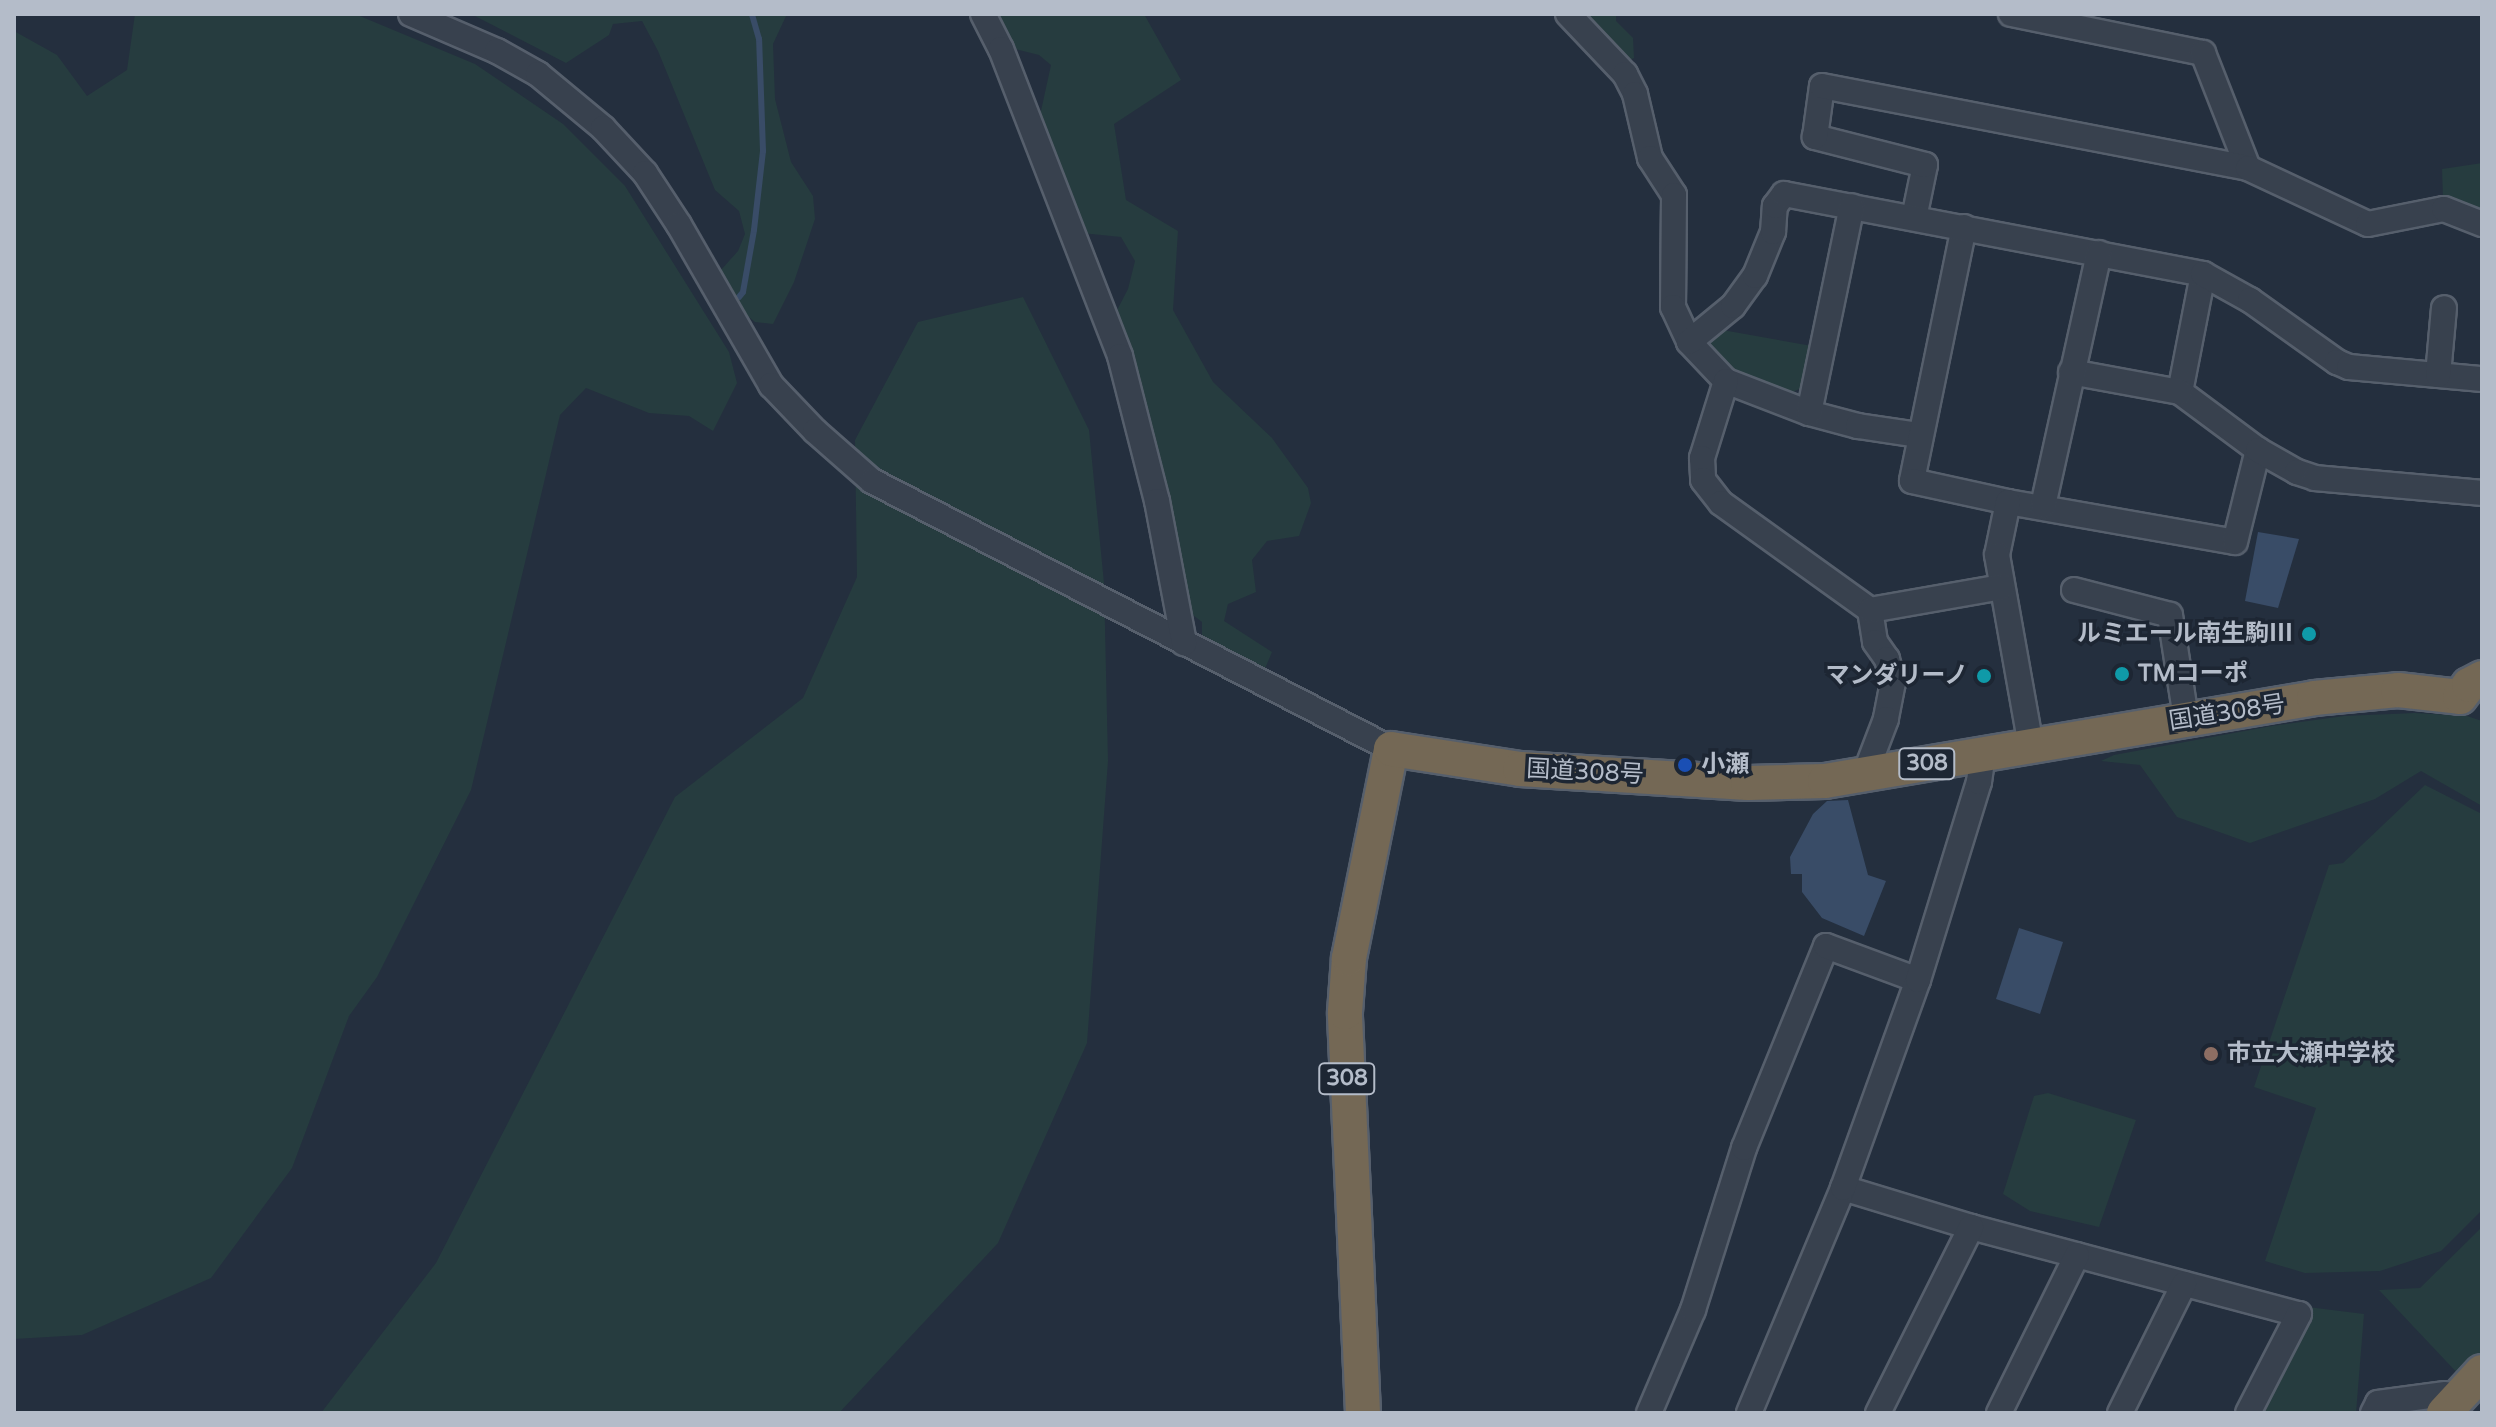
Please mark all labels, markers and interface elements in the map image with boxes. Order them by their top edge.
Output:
place label: ルミエール南生駒Ⅲ [2077,620,2293,648]
marker: ルミエール南生駒Ⅲ [2300,625,2318,643]
place label: TMコーポ [2138,660,2248,688]
place label: マンダリーノ [1824,662,1968,690]
marker: TMコーポ [2113,665,2131,683]
marker: マンダリーノ [1975,667,1993,685]
street label: 国道308号 [2167,690,2287,736]
road number: 308 [1897,746,1957,782]
place label: 小瀬 [1701,751,1749,779]
street label: 国道308号 [1526,755,1644,789]
marker: 小瀬 [1676,756,1694,774]
place label: 市立大瀬中学校 [2227,1040,2395,1068]
marker: 市立大瀬中学校 [2202,1045,2220,1063]
road number: 308 [1317,1061,1377,1097]

